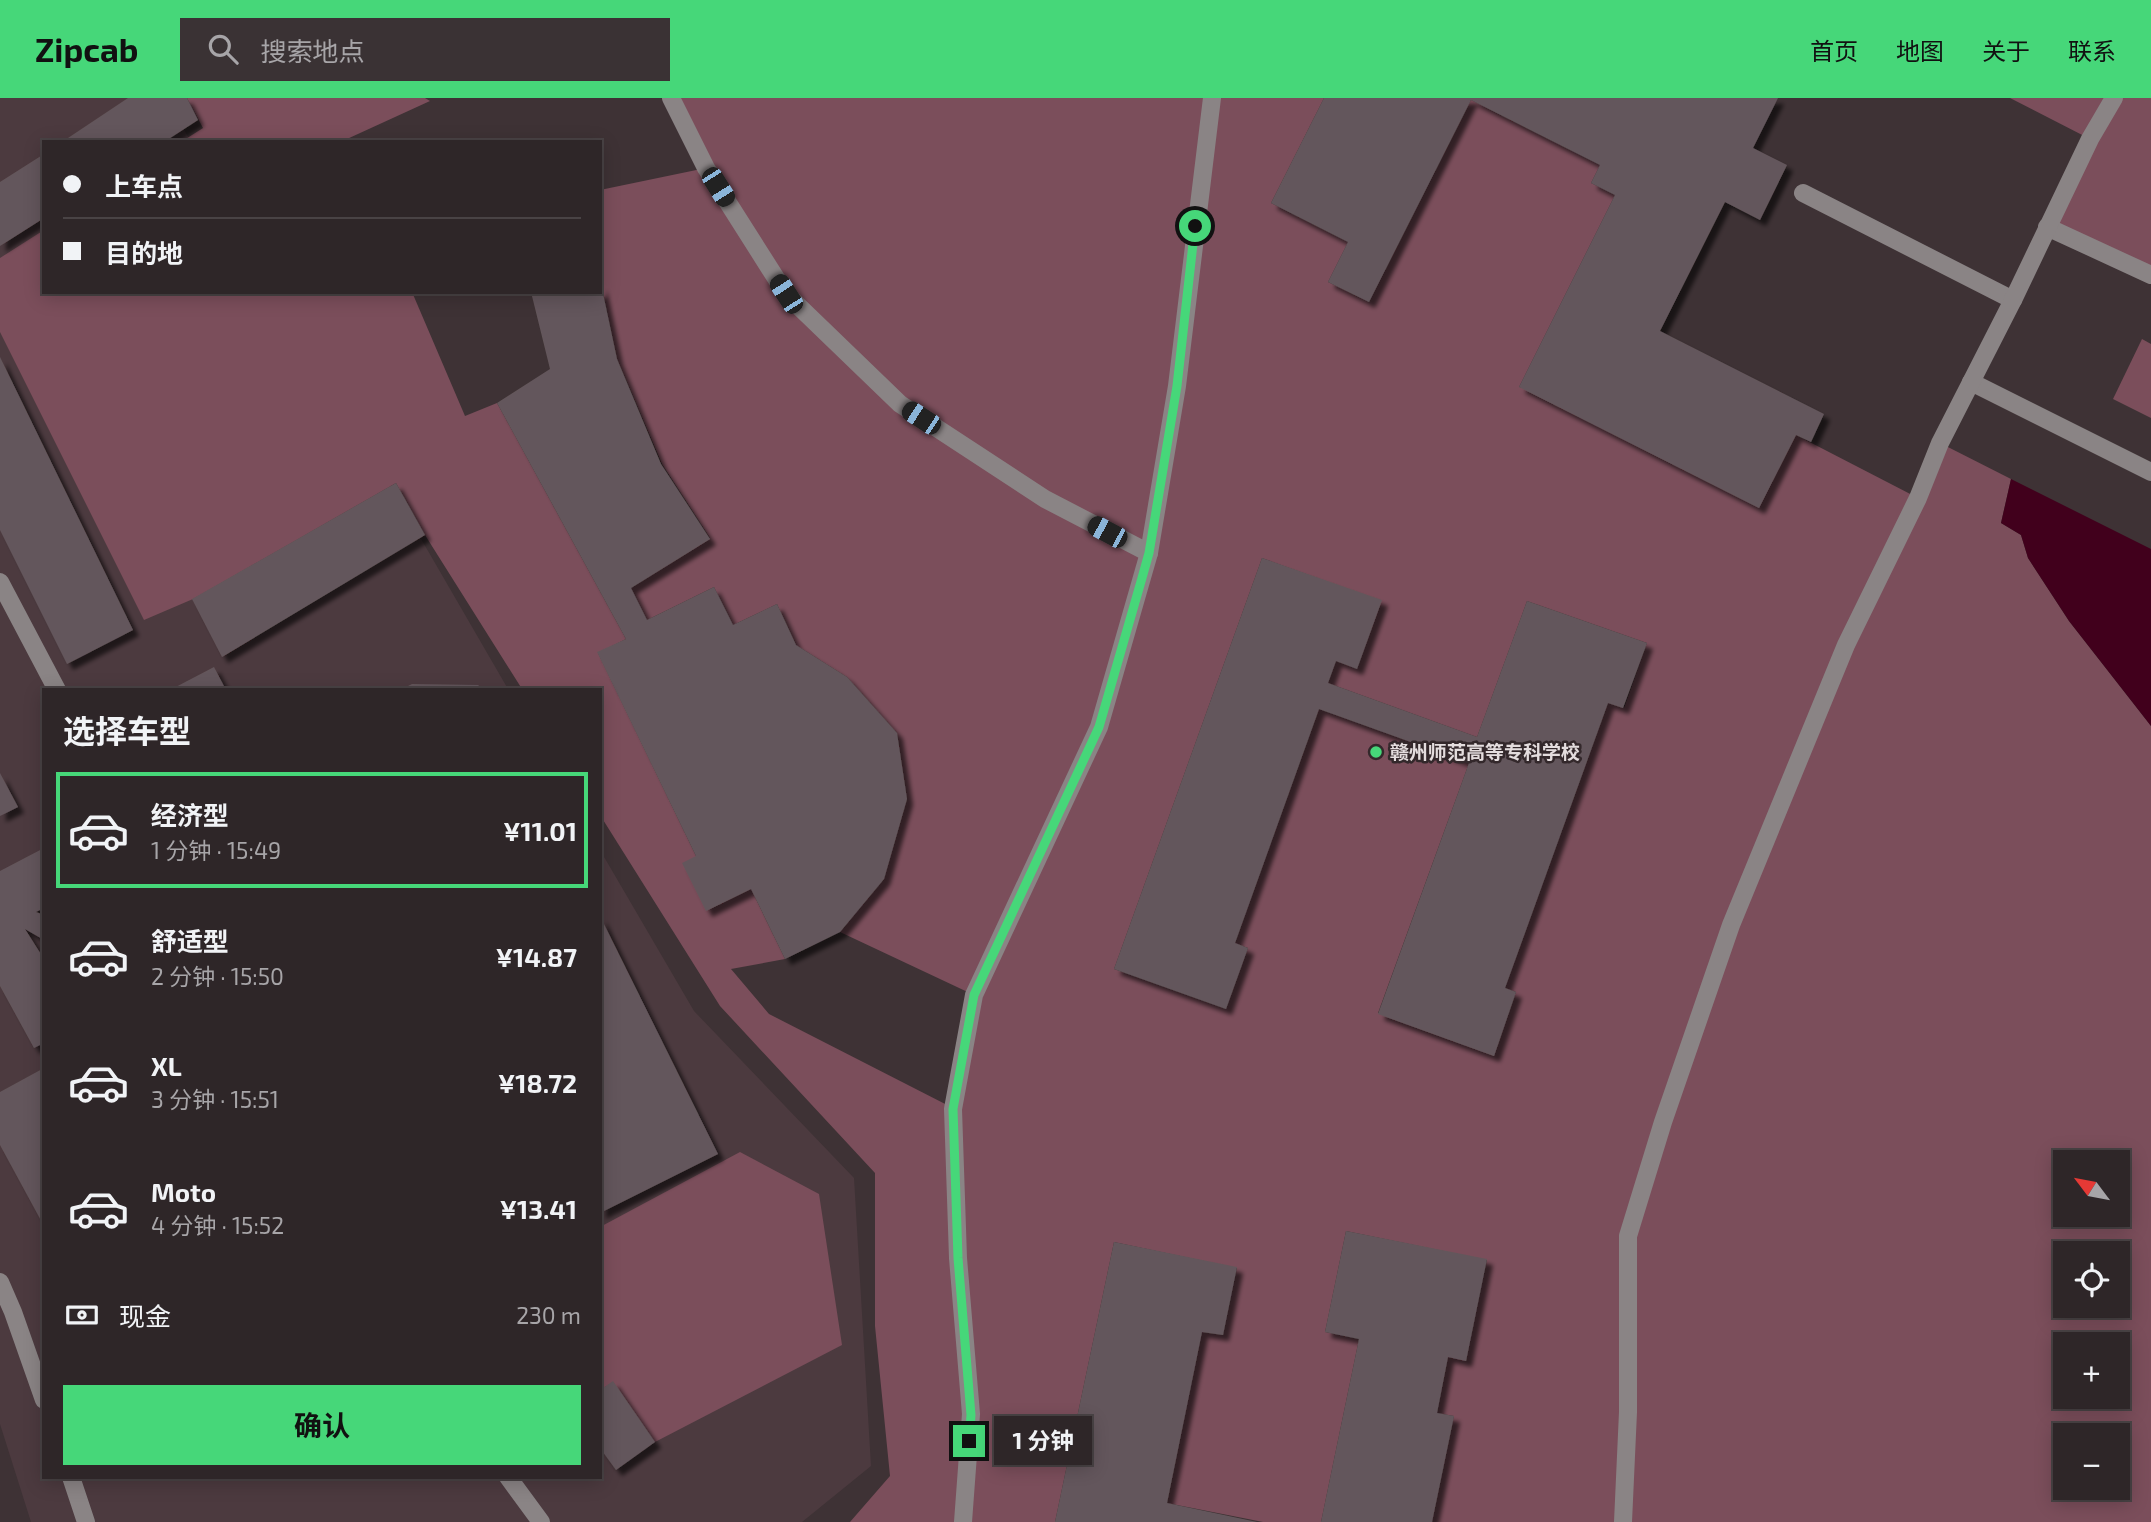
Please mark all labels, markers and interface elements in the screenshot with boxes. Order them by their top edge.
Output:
search box [180,18,670,81]
text: Zipcab [35,29,138,69]
icon: search [204,30,242,68]
text: 搜索地点 [260,35,364,66]
text: 首页 [1810,36,1858,65]
text: 地图 [1896,36,1944,65]
text: 关于 [1982,36,2030,65]
text: 联系 [2068,36,2116,65]
car [698,164,739,210]
text: 上车点 [105,170,183,201]
route start [1179,210,1211,242]
text: 目的地 [105,237,183,268]
car [766,271,807,317]
car [898,398,945,438]
car [1084,513,1131,551]
text: 选择车型 [63,711,191,749]
place label: 赣州师范高等专科学校 [1390,740,1580,763]
marker: 赣州师范高等专科学校 [1368,744,1384,760]
icon: car [67,799,130,862]
text: 经济型 [151,799,229,830]
text: ¥11.01 [503,815,577,846]
text: 1 分钟 · 15:49 [151,836,281,864]
icon: car [67,925,130,988]
text: 舒适型 [151,925,229,956]
text: ¥14.87 [496,941,577,972]
text: 2 分钟 · 15:50 [151,962,284,990]
text: XL [151,1050,182,1081]
icon: car [67,1051,130,1114]
text: ¥18.72 [498,1067,577,1098]
text: 3 分钟 · 15:51 [151,1085,279,1113]
north arrow [2053,1150,2130,1227]
map controls [2053,1150,2130,1500]
text: Moto [151,1176,216,1207]
icon: car [67,1177,130,1240]
text: ¥13.41 [500,1193,577,1224]
text: 4 分钟 · 15:52 [151,1211,284,1239]
button: locate [2053,1241,2130,1318]
icon: cash [63,1296,101,1334]
text: 现金 [119,1300,171,1331]
text: 230 m [516,1301,581,1329]
button: + [2053,1332,2130,1409]
button: 确认 [63,1385,581,1465]
callout: 1 分钟 [993,1416,1092,1466]
button: − [2053,1423,2130,1500]
route end [953,1425,985,1457]
text: 1 分钟 [1013,1426,1073,1454]

